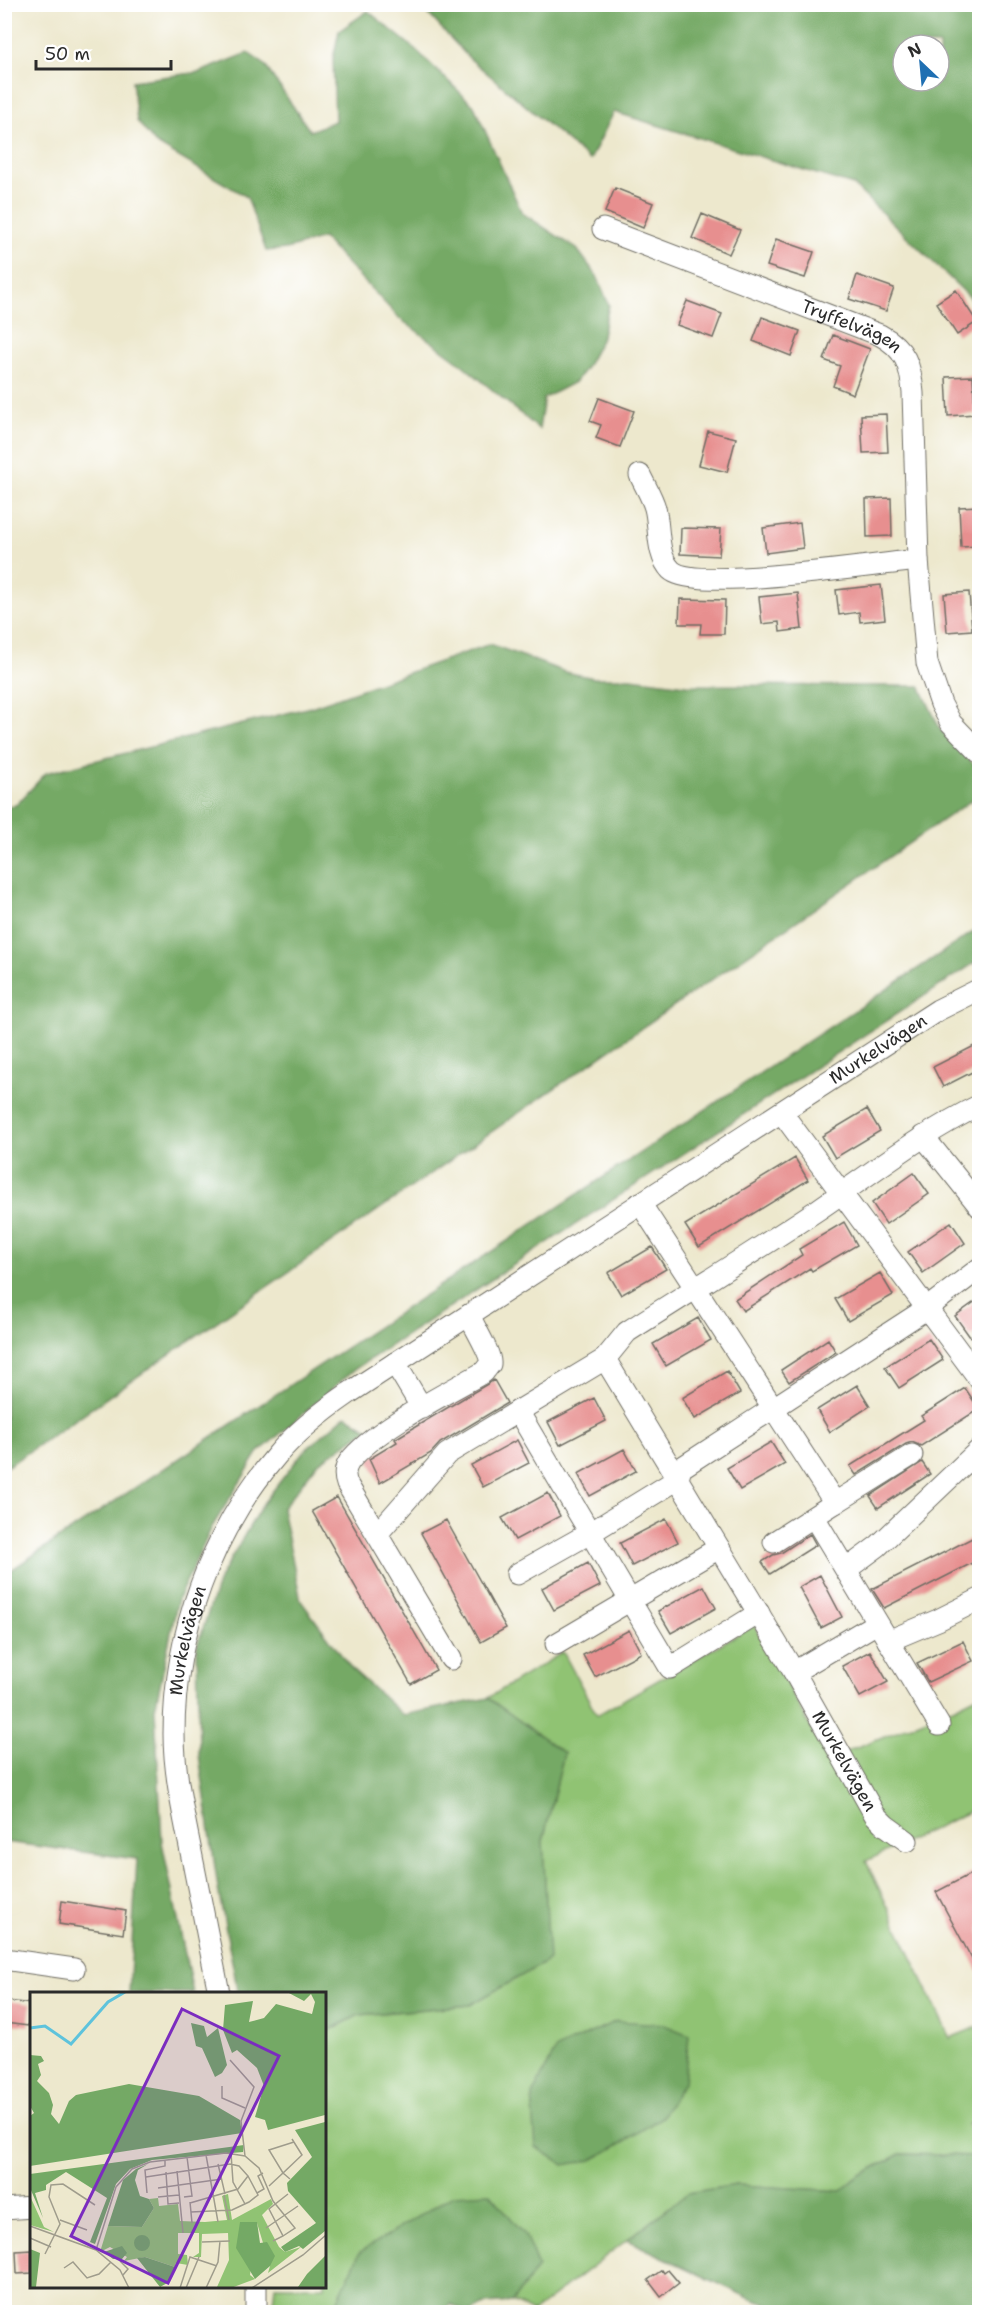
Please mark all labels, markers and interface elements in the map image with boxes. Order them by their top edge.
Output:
scale bar [36,33,171,71]
north arrow [891,33,951,93]
text: N [904,38,925,62]
text: 50 m [45,42,90,66]
street label: Tryffelvägen [798,294,908,358]
street label: Murkelvägen [824,1008,932,1090]
street label: Murkelvägen [164,1582,212,1697]
street label: Murkelvägen [806,1706,883,1816]
inset map [30,1992,326,2287]

